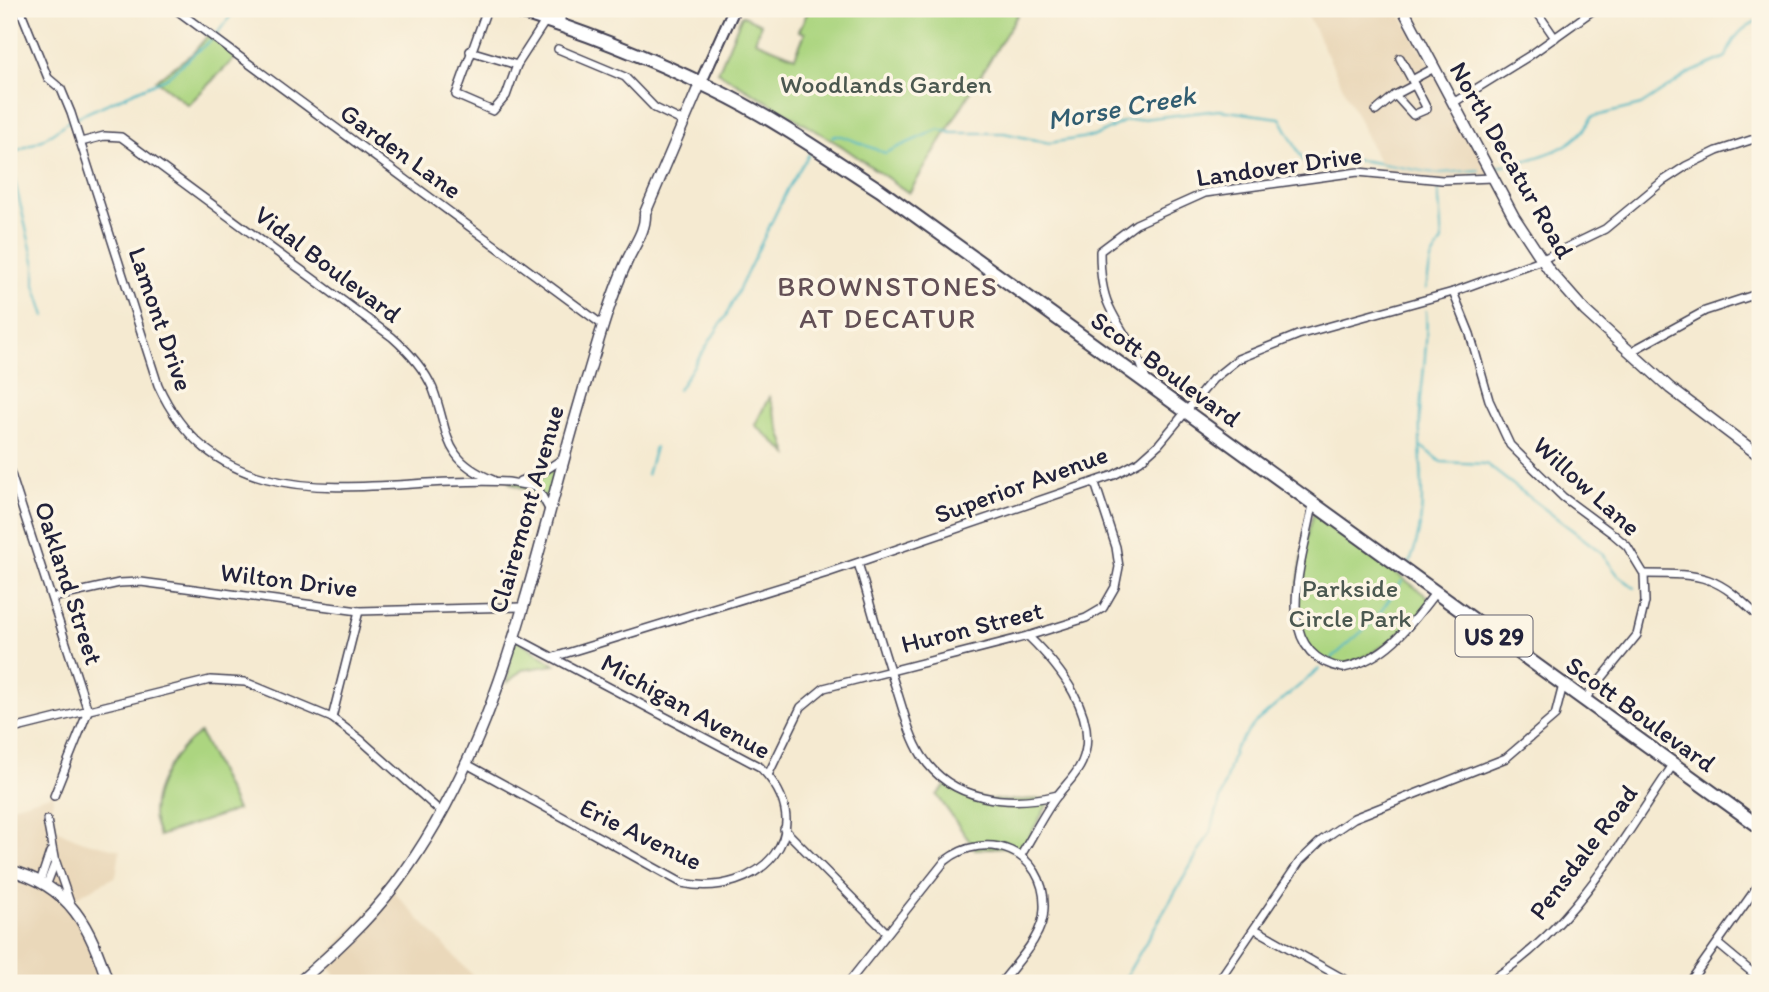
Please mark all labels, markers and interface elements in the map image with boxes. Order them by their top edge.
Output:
street label: North Decatur Road [1443,56,1582,265]
park label: Woodlands Garden [780,68,992,100]
water label: Morse Creek [1044,77,1199,137]
street label: Garden Lane [334,96,468,206]
street label: Landover Drive [1194,139,1364,193]
street label: Vidal Boulevard [248,198,408,330]
street label: Lamont Drive [121,243,201,395]
district label: BROWNSTONES AT DECATUR [777,269,999,335]
street label: Scott Boulevard [1085,304,1248,435]
street label: Clairemont Avenue [481,401,571,617]
street label: Willow Lane [1526,429,1648,543]
street label: Superior Avenue [930,438,1112,530]
street label: Oakland Street [28,497,111,669]
street label: Wilton Drive [218,556,360,604]
park label: Parkside Circle Park [1288,572,1412,634]
street label: Huron Street [898,594,1046,660]
road number: US 29 [1456,616,1532,656]
street label: Michigan Avenue [596,646,776,766]
street label: Scott Boulevard [1560,649,1723,780]
street label: Pensdale Road [1522,778,1644,926]
street label: Erie Avenue [575,791,707,877]

